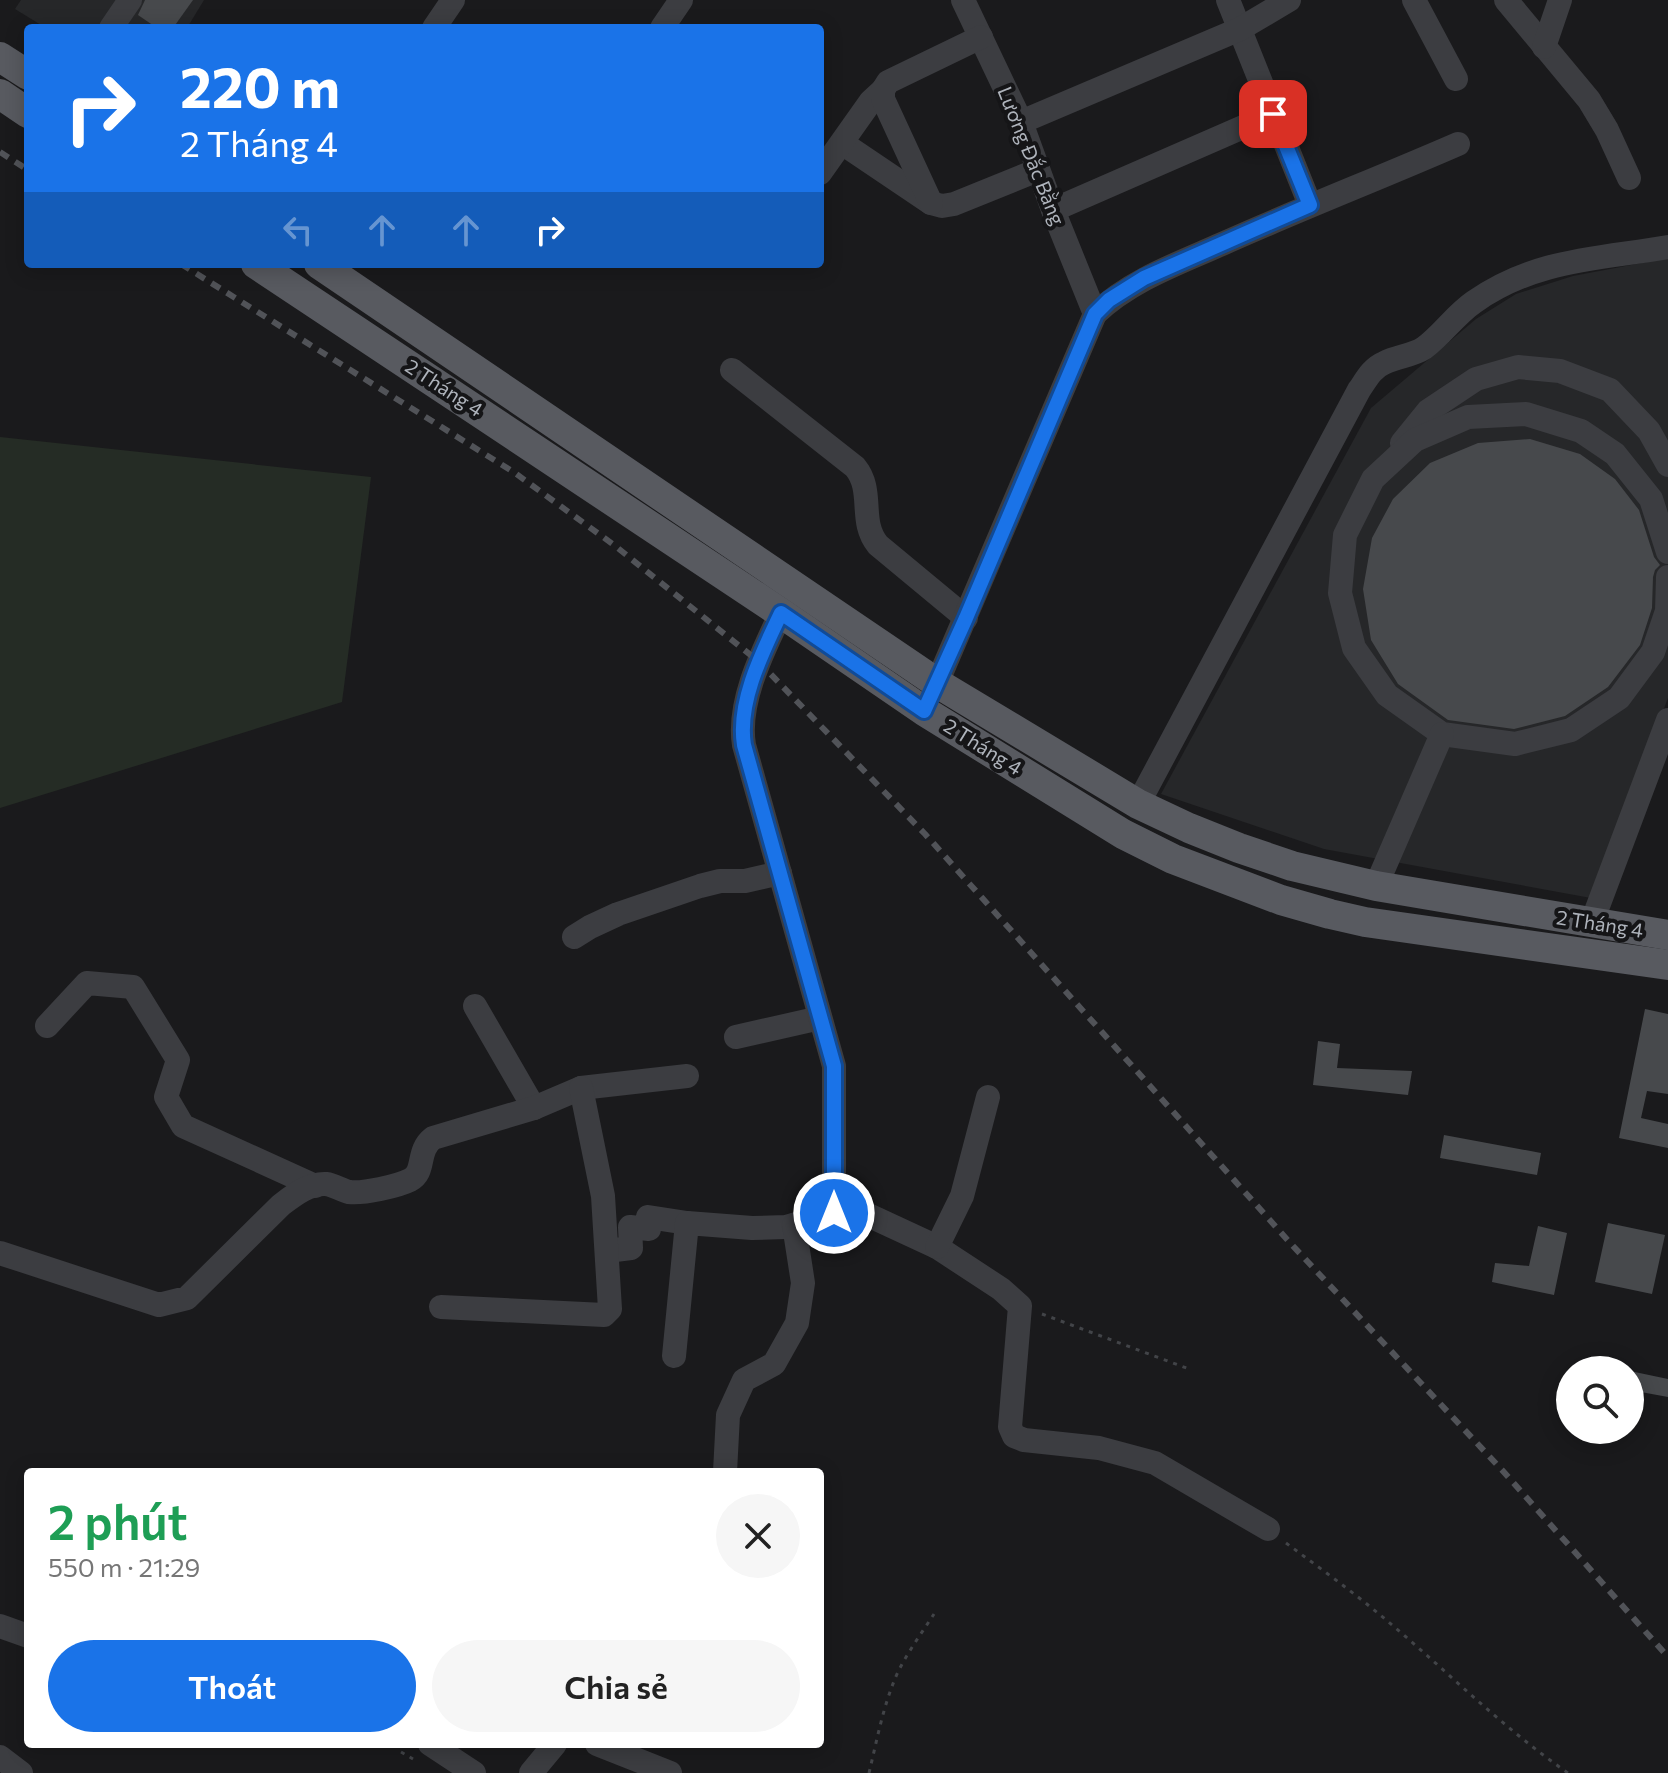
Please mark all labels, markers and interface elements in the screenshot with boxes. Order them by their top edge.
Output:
text: 220 m [180,51,340,120]
icon: right [48,56,152,160]
pin [1239,80,1307,148]
street label: Lương Đắc Bằng [993,83,1071,229]
icon: arrive [1251,92,1295,136]
text: 2 Tháng 4 [180,120,338,164]
icon: left [276,208,320,252]
icon: ahead [360,208,404,252]
icon: ahead [444,208,488,252]
icon: right [528,208,572,252]
street label: 2 Tháng 4 [401,353,488,421]
street label: 2 Tháng 4 [940,713,1027,780]
street label: 2 Tháng 4 [1555,904,1645,942]
position arrow [792,1171,876,1255]
map controls [1556,1356,1644,1444]
button: search [1556,1356,1644,1444]
text: 2 phút [48,1491,188,1550]
button: close [716,1494,800,1578]
text: 550 m · 21:29 [48,1551,200,1582]
button: Thoát [48,1640,416,1732]
button: Chia sẻ [432,1640,800,1732]

